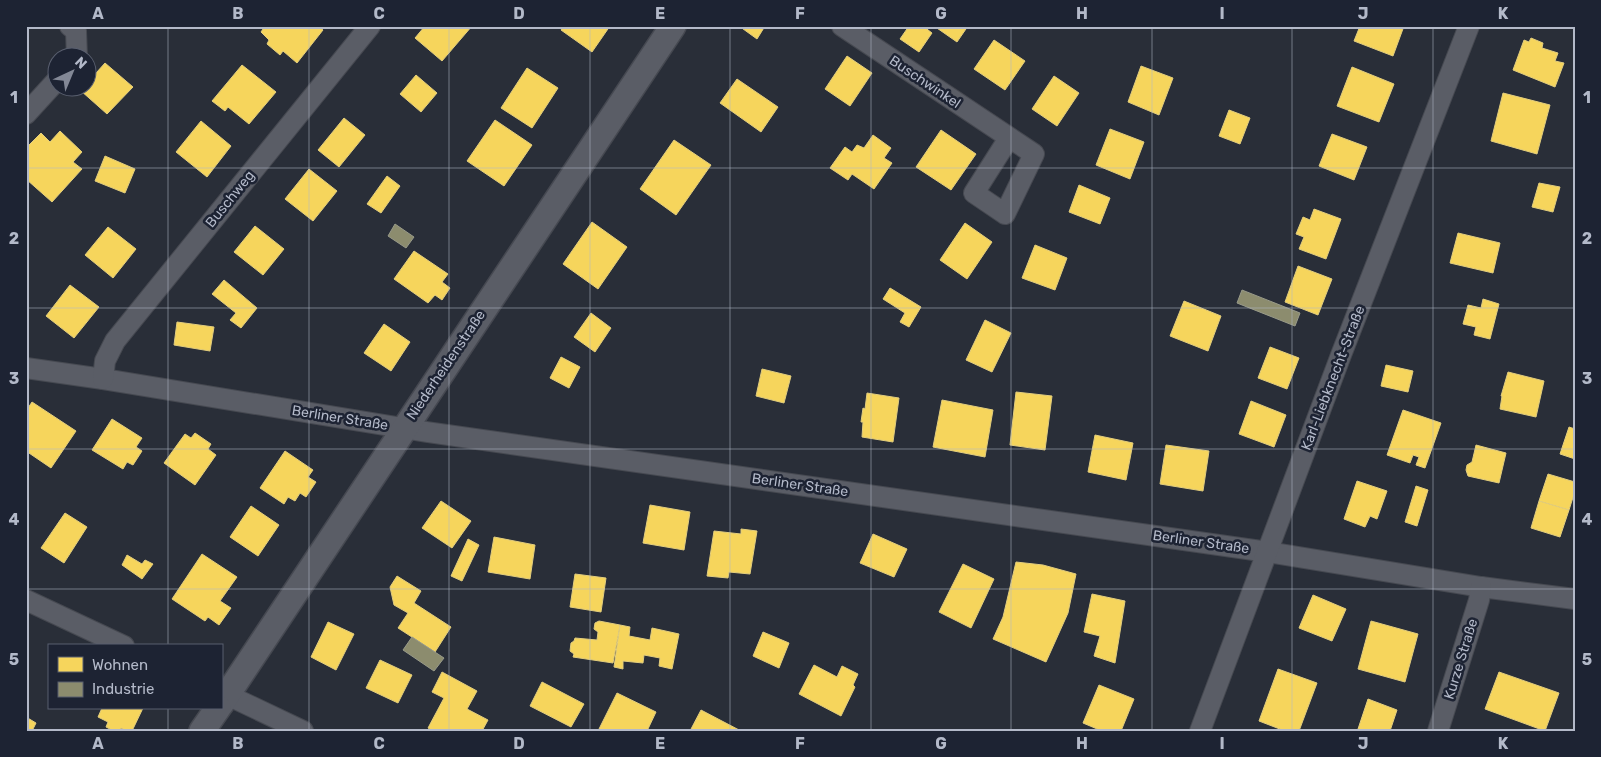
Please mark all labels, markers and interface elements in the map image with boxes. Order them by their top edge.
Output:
text: A [92,4,104,23]
text: B [232,4,244,23]
text: C [373,4,385,23]
text: D [513,4,525,23]
text: E [655,4,665,23]
text: F [795,4,805,23]
text: G [935,4,947,23]
text: H [1076,4,1088,23]
text: I [1219,4,1225,23]
text: J [1358,4,1368,23]
text: K [1498,4,1509,23]
north arrow [48,48,98,98]
street label: Buschwinkel [886,52,964,112]
text: N [71,53,90,73]
text: 1 [10,88,18,107]
text: 1 [1583,88,1591,107]
street label: Buschweg [202,167,258,231]
text: 2 [9,229,19,248]
text: 2 [1582,229,1592,248]
street label: Karl-Liebknecht-Straße [1298,303,1369,453]
street label: Niederheidenstraße [403,307,489,423]
text: 3 [9,369,19,388]
text: 3 [1582,369,1592,388]
street label: Berliner Straße [291,402,390,434]
street label: Berliner Straße [751,470,849,500]
text: 4 [9,510,20,529]
text: 4 [1582,510,1593,529]
street label: Berliner Straße [1152,527,1250,557]
street label: Kurze Straße [1441,617,1481,701]
legend [48,644,222,710]
text: 5 [9,650,19,669]
text: 5 [1582,650,1592,669]
text: Wohnen [92,656,148,674]
text: Industrie [92,680,154,698]
text: A [92,734,104,753]
text: B [232,734,244,753]
text: C [373,734,385,753]
text: D [513,734,525,753]
text: E [655,734,665,753]
text: F [795,734,805,753]
text: G [935,734,947,753]
text: H [1076,734,1088,753]
text: I [1219,734,1225,753]
text: J [1358,734,1368,753]
text: K [1498,734,1509,753]

